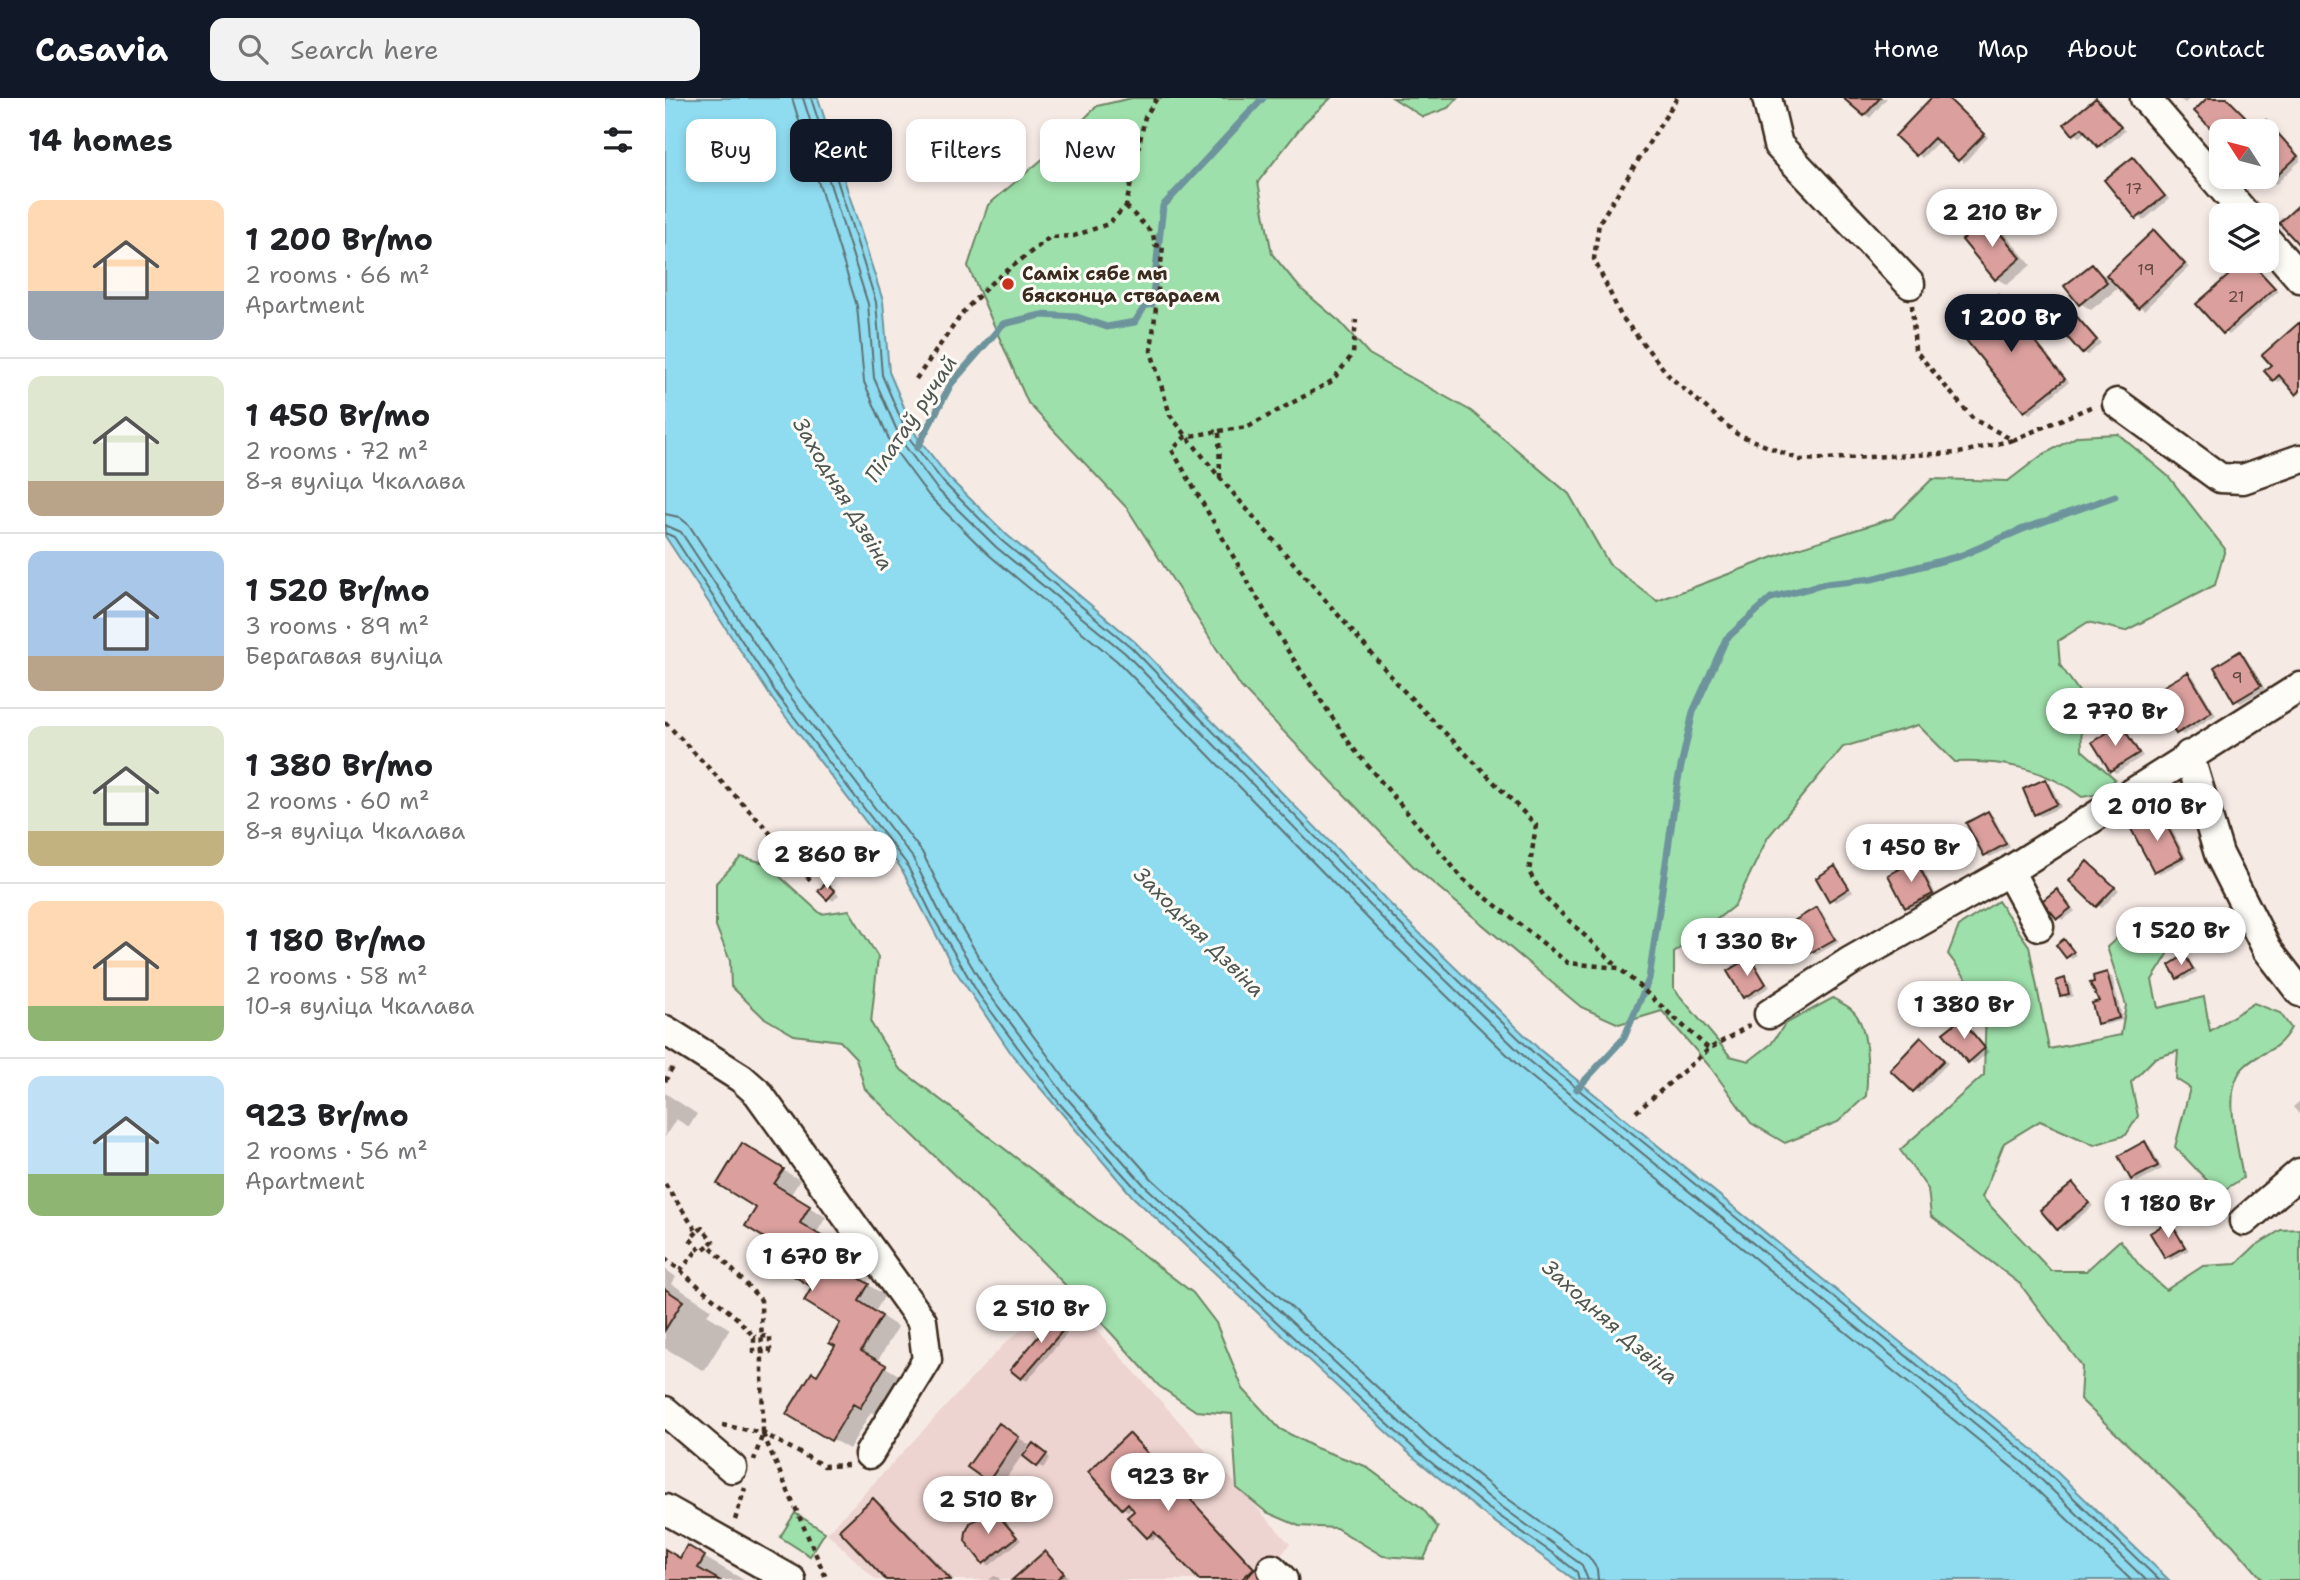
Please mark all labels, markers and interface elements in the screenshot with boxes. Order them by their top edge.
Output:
search box [210,18,700,81]
text: Casavia [35,27,168,72]
icon: search [234,30,272,68]
text: Search here [290,32,439,67]
text: Home [1873,33,1939,65]
text: Map [1977,33,2029,65]
text: About [2067,33,2137,65]
text: Contact [2175,33,2265,65]
chip: Buy [686,119,776,182]
chip: Rent [790,119,892,182]
chip: Filters [906,119,1026,182]
chip: New [1040,119,1140,182]
north arrow [2209,119,2279,189]
map controls [2209,119,2279,273]
text: 14 homes [28,120,173,161]
icon: filters [599,121,637,159]
house number: 17 [2125,178,2143,199]
pin: 2 210 Br [1920,190,2064,249]
text: 2 210 Br [1942,197,2042,227]
button: layers [2209,203,2279,273]
text: 1 200 Br/mo [245,219,433,260]
icon: home [84,228,168,312]
house number: 19 [2137,259,2155,280]
text: 2 rooms · 66 m² [245,260,430,290]
place label: Саміх сябе мы бясконца ствараем [1022,261,1220,308]
marker: Саміх сябе мы бясконца ствараем [1000,276,1016,292]
house number: 21 [2227,286,2245,307]
text: Apartment [245,290,365,320]
pin: 1 200 Br [1939,294,2083,354]
text: 1 200 Br [1961,302,2061,332]
water label: Пілатаў ручай [858,350,964,488]
text: 1 450 Br/mo [245,395,430,436]
icon: home [84,404,168,488]
water label: Заходняя Дзвіна [786,412,900,576]
text: 2 rooms · 72 m² [245,436,428,466]
text: 8-я вуліца Чкалава [245,466,465,496]
text: 1 520 Br/mo [245,570,430,611]
icon: home [84,579,168,663]
text: 3 rooms · 89 m² [245,611,429,641]
text: Берагавая вуліца [245,641,443,671]
house number: 9 [2231,667,2243,688]
pin: 2 770 Br [2043,688,2187,748]
text: 2 770 Br [2062,696,2168,726]
text: 1 380 Br/mo [245,745,433,786]
icon: home [84,754,168,838]
pin: 2 010 Br [2085,784,2229,843]
text: 2 rooms · 60 m² [245,786,430,816]
text: 2 010 Br [2107,791,2207,821]
text: 8-я вуліца Чкалава [245,816,465,846]
pin: 1 450 Br [1839,824,1983,884]
pin: 2 860 Br [755,832,899,891]
text: 1 450 Br [1862,832,1960,862]
text: 2 860 Br [774,839,880,869]
water label: Заходняя Дзвіна [1128,861,1270,1003]
pin: 1 520 Br [2109,908,2253,967]
text: 1 520 Br [2132,915,2230,945]
pin: 1 330 Br [1675,918,1819,978]
text: 1 180 Br/mo [245,920,426,961]
text: 1 330 Br [1697,926,1797,956]
icon: home [84,929,168,1013]
text: 2 rooms · 58 m² [245,961,428,991]
pin: 1 380 Br [1892,982,2036,1041]
text: 1 380 Br [1914,989,2014,1019]
text: 10-я вуліца Чкалава [245,991,474,1021]
text: 923 Br/mo [245,1095,409,1136]
icon: home [84,1104,168,1188]
text: 2 rooms · 56 m² [245,1136,428,1166]
text: Apartment [245,1166,365,1196]
pin: 1 180 Br [2096,1180,2240,1240]
text: 1 180 Br [2120,1188,2216,1218]
pin: 1 670 Br [740,1234,884,1293]
text: 1 670 Br [762,1241,862,1271]
water label: Заходняя Дзвіна [1536,1253,1684,1391]
pin: 2 510 Br [969,1286,1113,1345]
text: 2 510 Br [992,1293,1090,1323]
pin: 923 Br [1111,1454,1225,1513]
text: 923 Br [1127,1461,1209,1491]
pin: 2 510 Br [916,1476,1060,1536]
text: 2 510 Br [939,1484,1037,1514]

